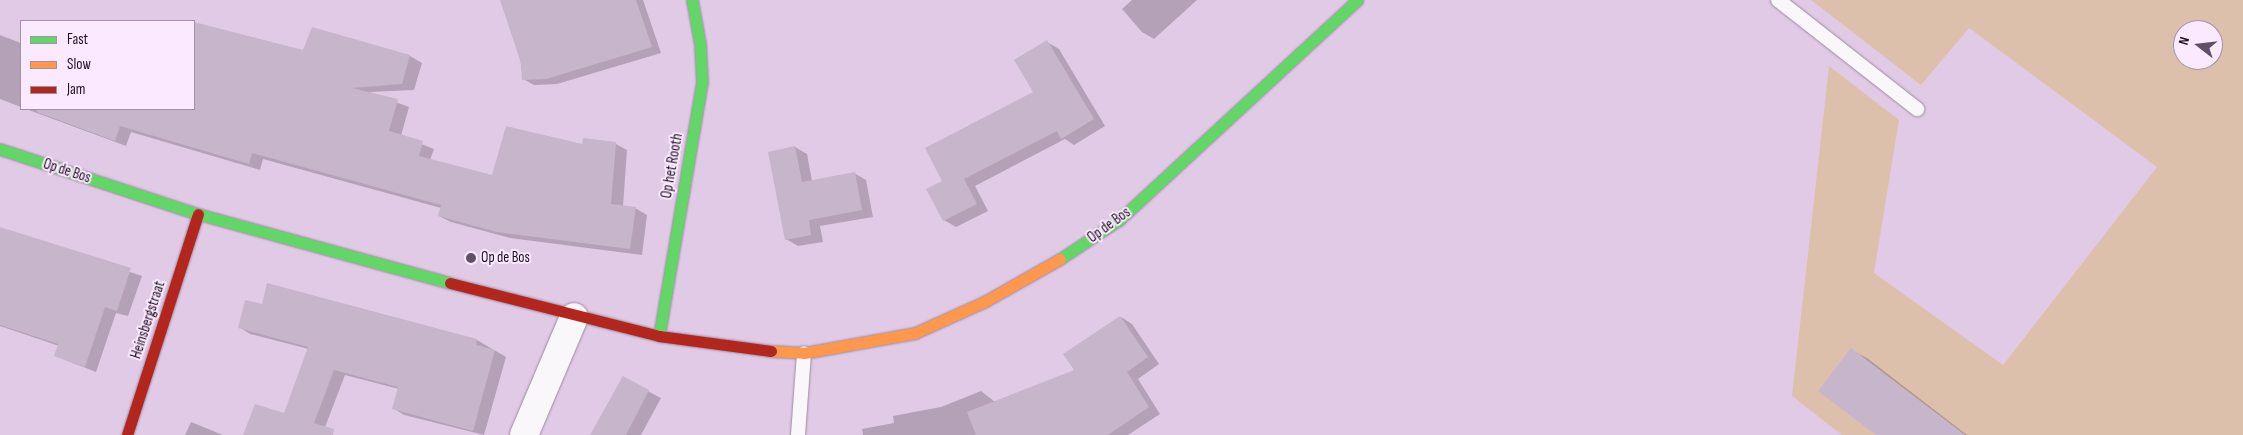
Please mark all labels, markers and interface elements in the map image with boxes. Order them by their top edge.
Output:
legend [20,20,195,110]
north arrow [2173,20,2223,70]
text: Fast [67,30,88,49]
text: N [2175,35,2193,47]
text: Slow [67,55,91,74]
text: Jam [67,80,85,99]
street label: Op het Rooth [657,132,687,200]
street label: Op de Bos [41,155,93,187]
street label: Op de Bos [1084,203,1134,247]
place label: Op de Bos [481,249,530,267]
marker: Op de Bos [465,252,477,264]
street label: Heinsbergstraat [127,279,169,361]

